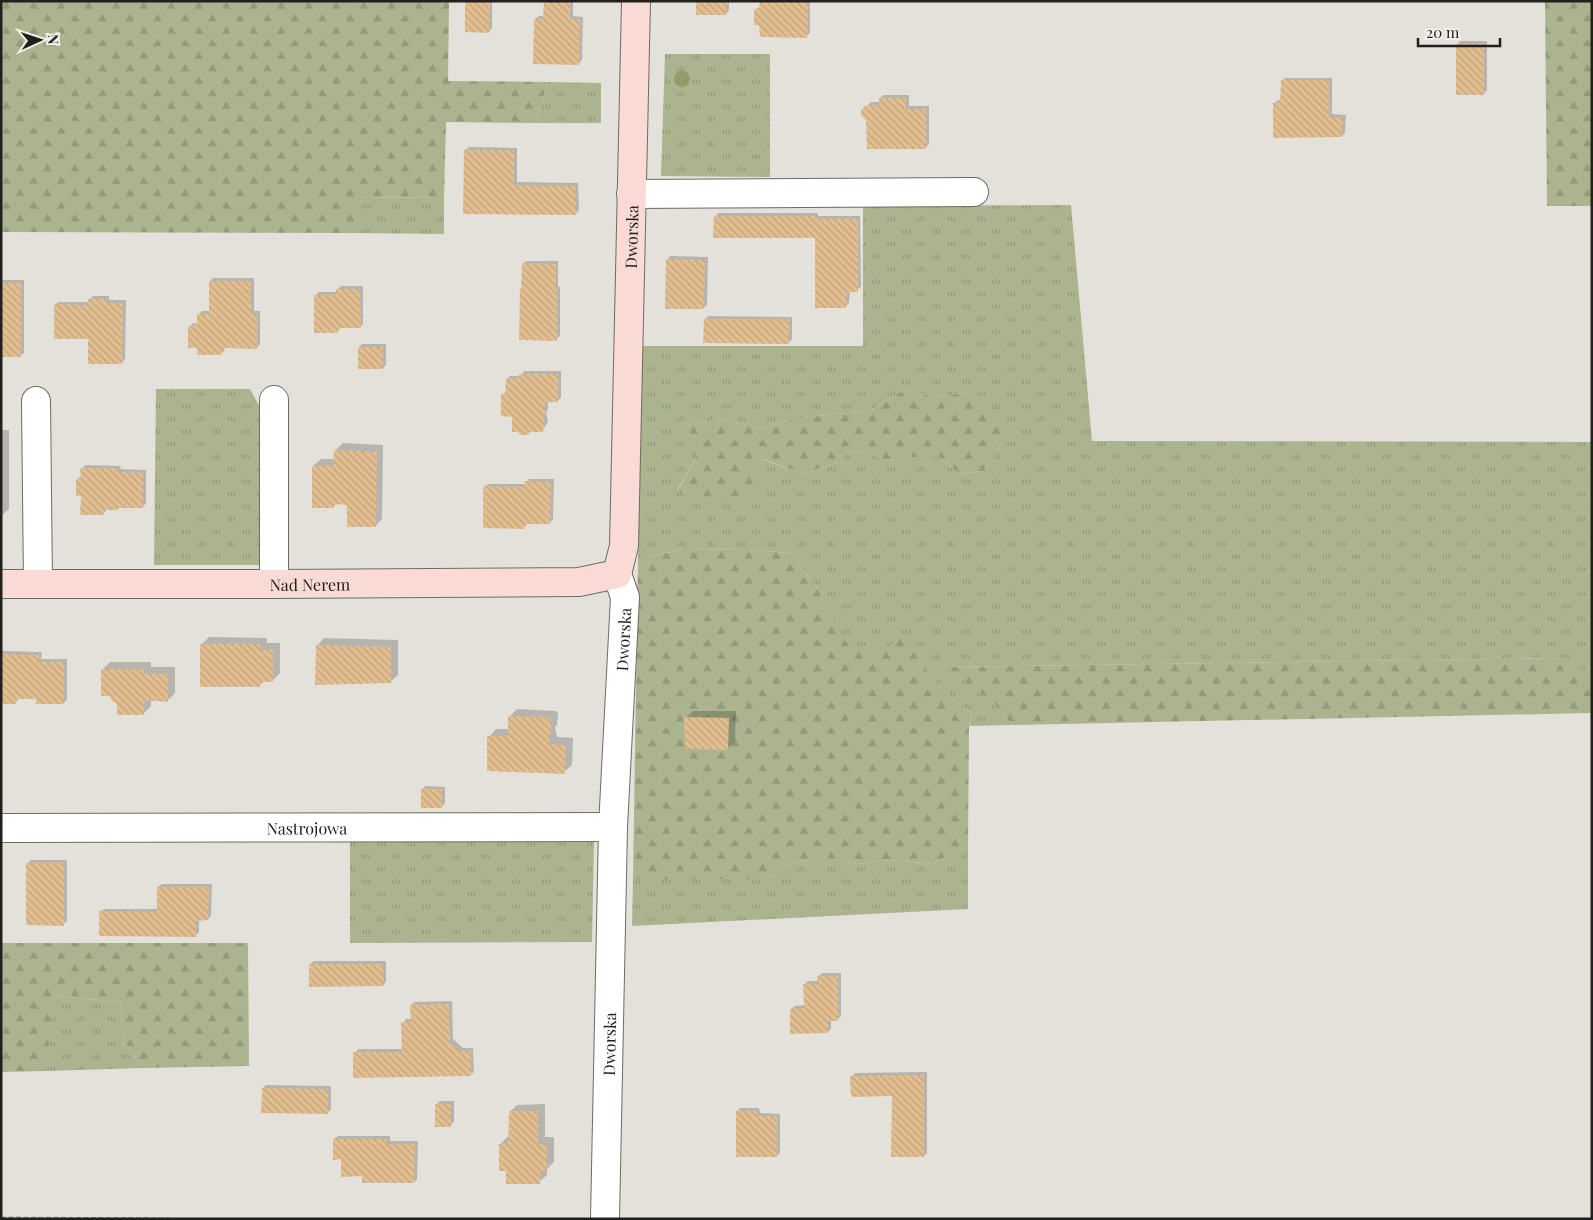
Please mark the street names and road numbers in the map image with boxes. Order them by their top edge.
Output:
street label: Dworska [620,205,642,269]
street label: Nad Nerem [270,573,350,595]
street label: Dworska [611,607,635,672]
street label: Nastrojowa [267,817,347,838]
street label: Dworska [597,1012,620,1076]

